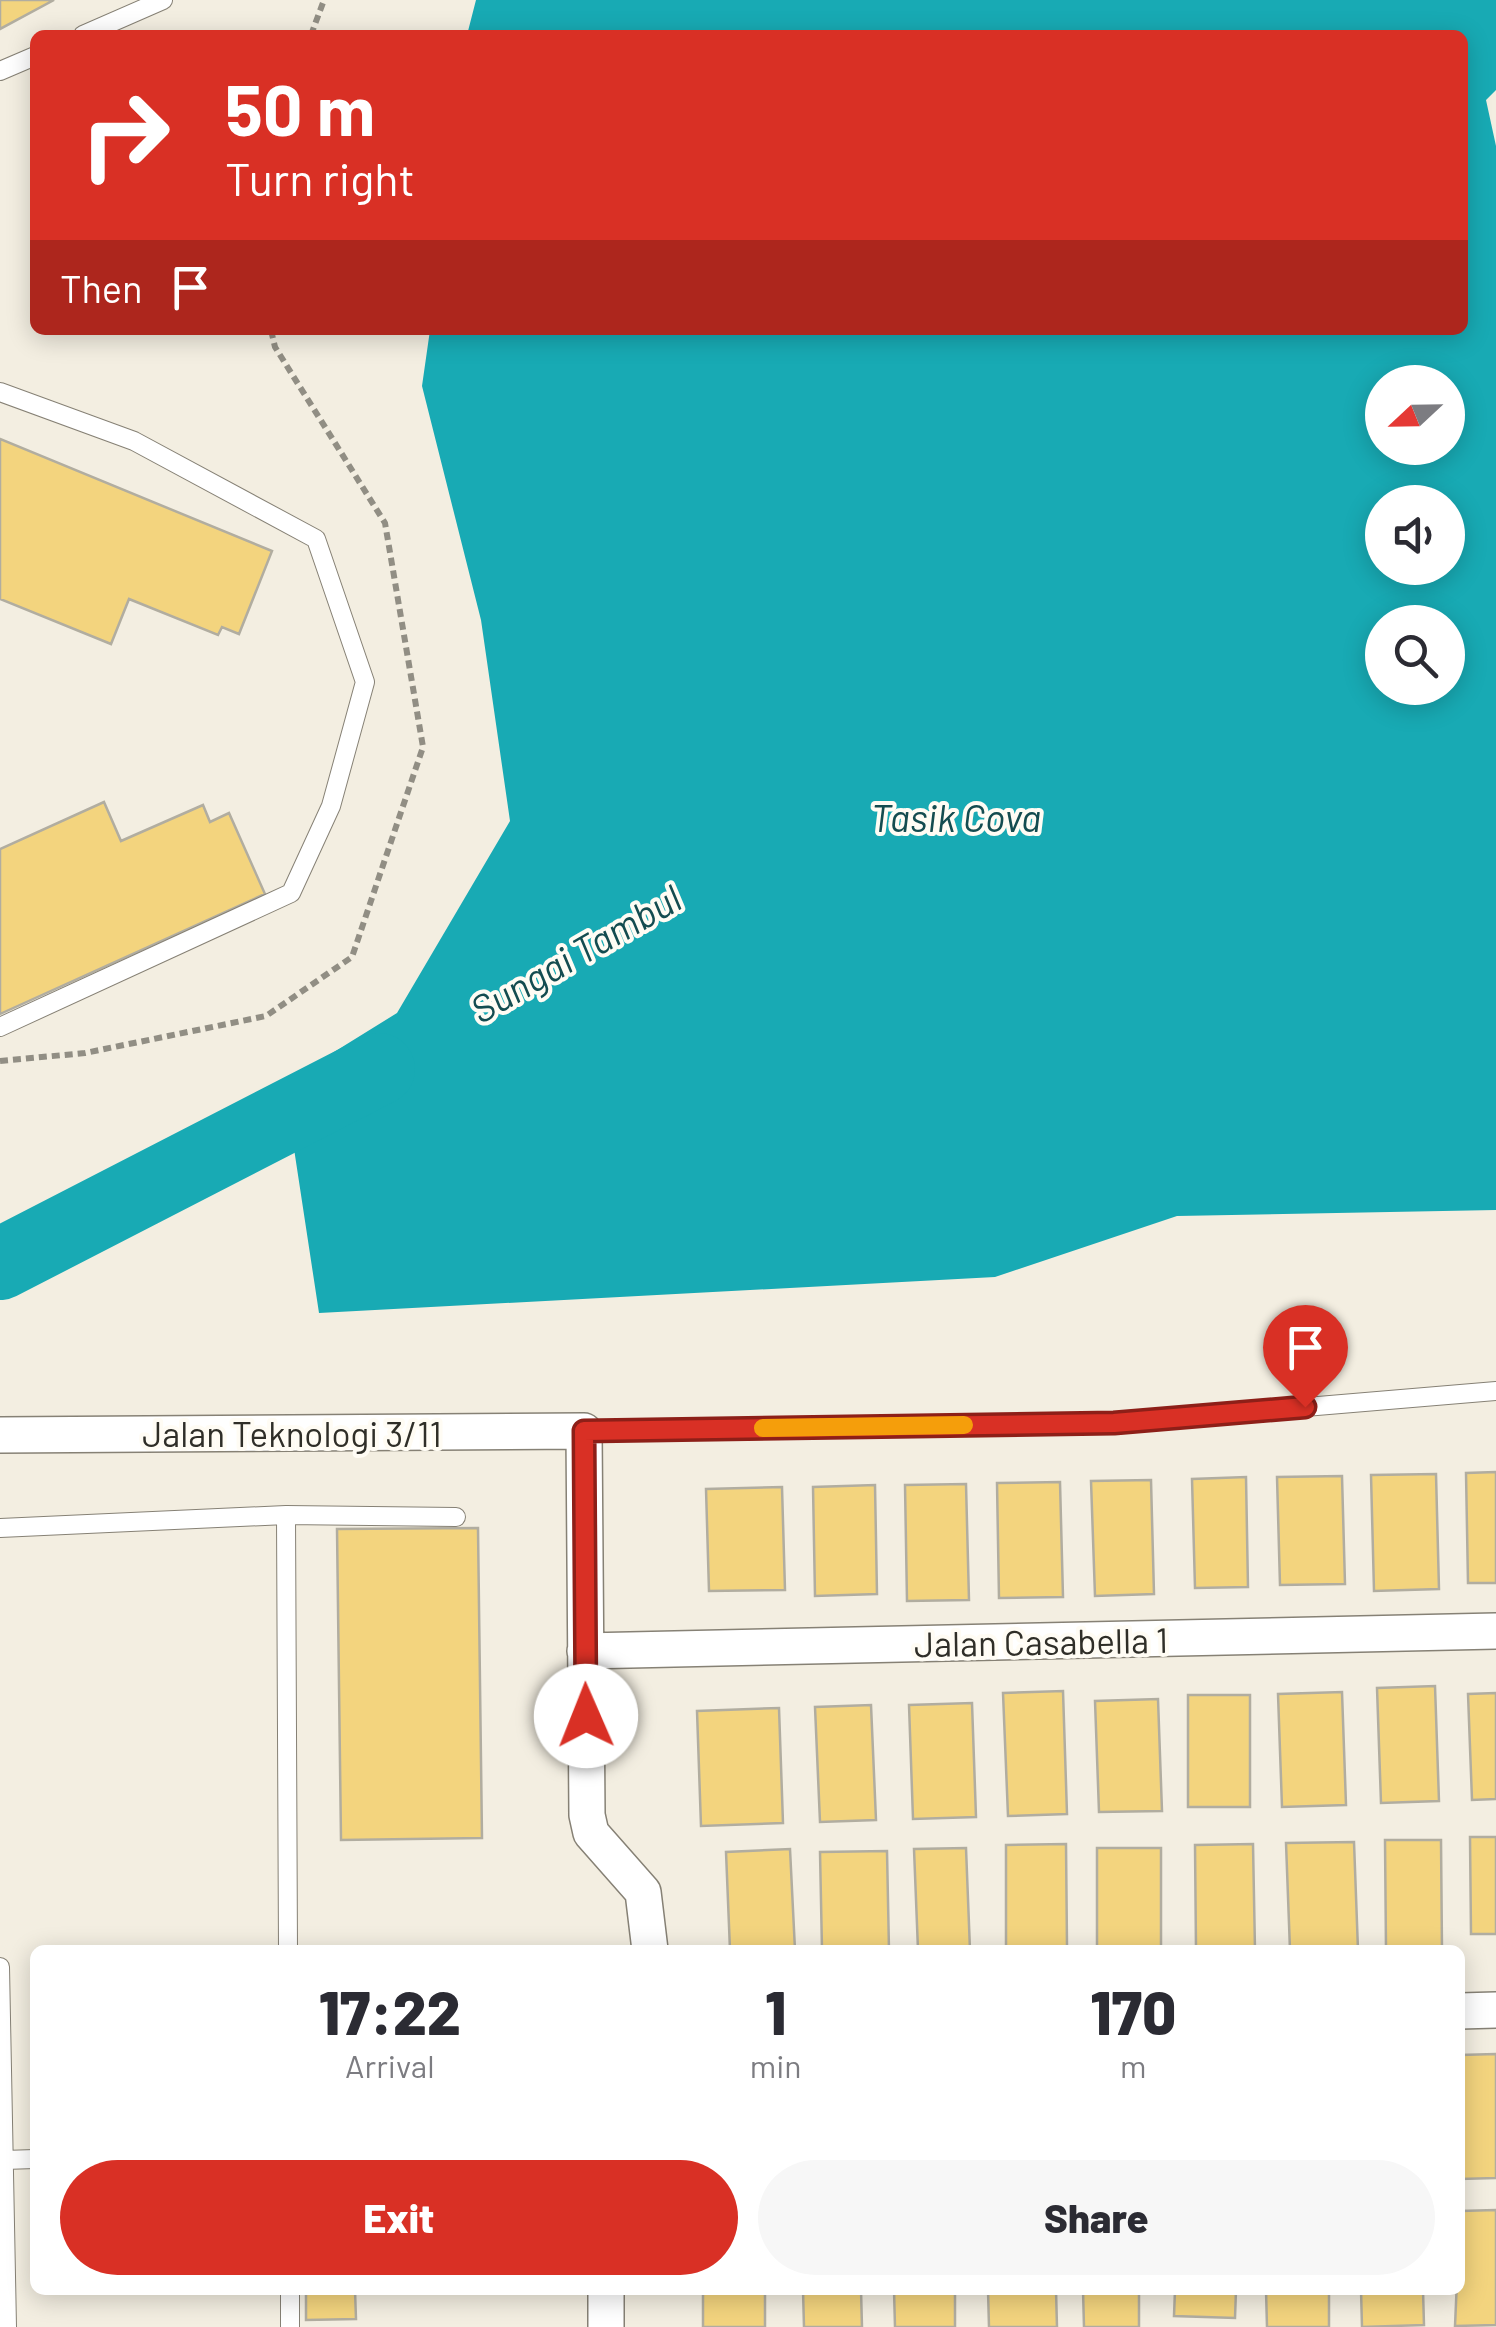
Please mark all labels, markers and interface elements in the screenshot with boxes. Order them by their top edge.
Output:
text: 50 m [225,66,375,150]
icon: right [60,70,190,200]
text: Turn right [225,151,415,205]
icon: arrive [163,260,218,315]
text: Then [60,265,143,311]
north arrow [1365,365,1465,465]
map controls [1365,365,1465,705]
button: sound [1365,485,1465,585]
button: search [1365,605,1465,705]
water label: Tasik Cova [871,794,1041,840]
water label: Sungai Tambul [462,874,689,1032]
pin [1263,1305,1348,1408]
icon: arrive [1278,1320,1333,1375]
street label: Jalan Teknologi 3/11 [142,1412,442,1454]
street label: Jalan Casabella 1 [914,1618,1168,1664]
position arrow [534,1664,638,1768]
text: 17:22 [319,1975,461,2047]
text: 1 [765,1975,786,2047]
text: 170 [1090,1975,1176,2047]
text: Arrival [345,2046,435,2084]
text: min [750,2046,802,2084]
text: m [1120,2046,1147,2084]
button: Exit [60,2160,738,2275]
button: Share [758,2160,1435,2275]

